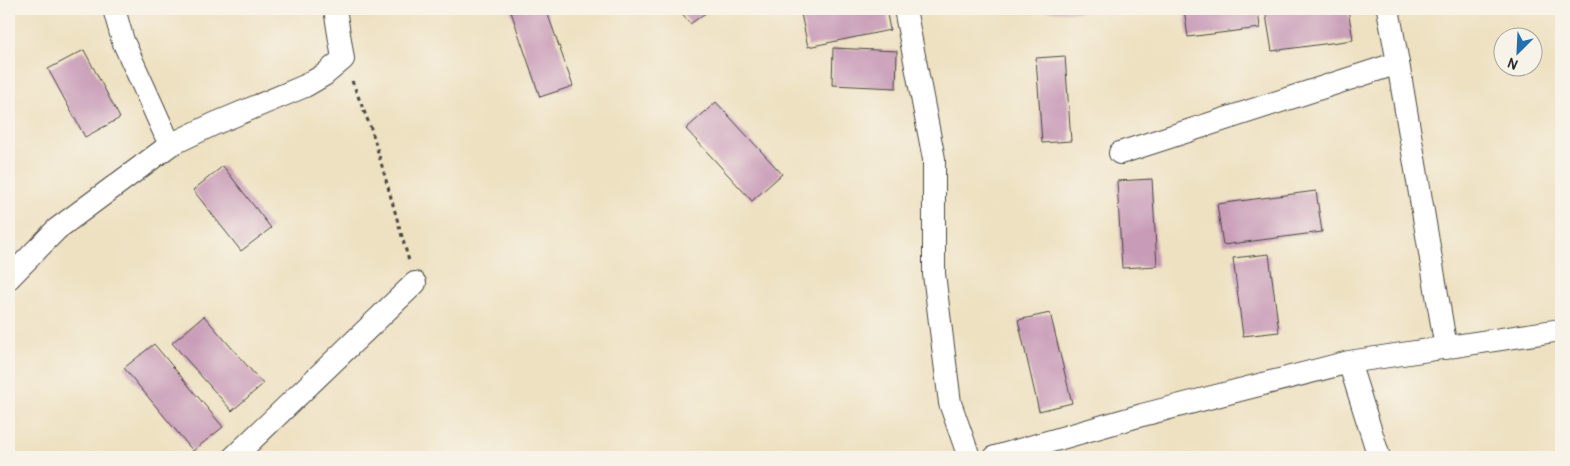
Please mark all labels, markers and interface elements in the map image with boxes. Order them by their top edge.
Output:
north arrow [1492,28,1542,78]
text: N [1505,54,1521,73]

